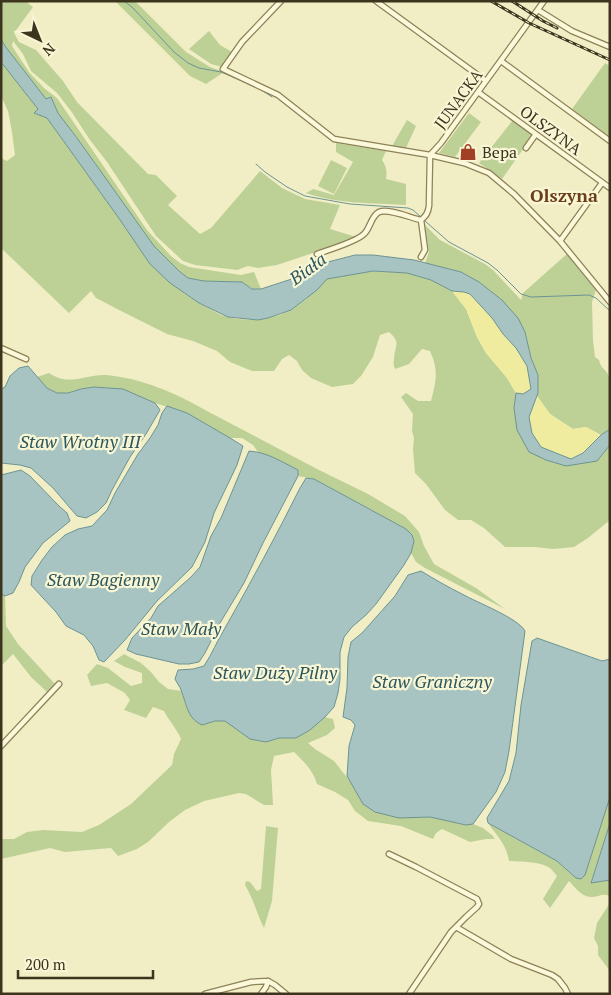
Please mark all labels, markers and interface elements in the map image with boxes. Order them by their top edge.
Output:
north arrow [15,15,65,65]
text: N [39,39,60,61]
street label: JUNACKA [429,64,487,133]
street label: OLSZYNA [516,100,586,160]
place label: Bepa [482,141,517,163]
shop icon: Bepa [458,142,478,162]
district label: Olszyna [530,183,598,207]
water label: Biała [283,247,331,290]
water label: Staw Wrotny III [19,429,142,453]
water label: Staw Bagienny [47,567,160,591]
water label: Staw Mały [141,616,222,640]
water label: Staw Duży Pilny [213,660,338,684]
water label: Staw Graniczny [372,669,492,693]
scale bar [18,948,152,980]
text: 200 m [25,954,66,974]

